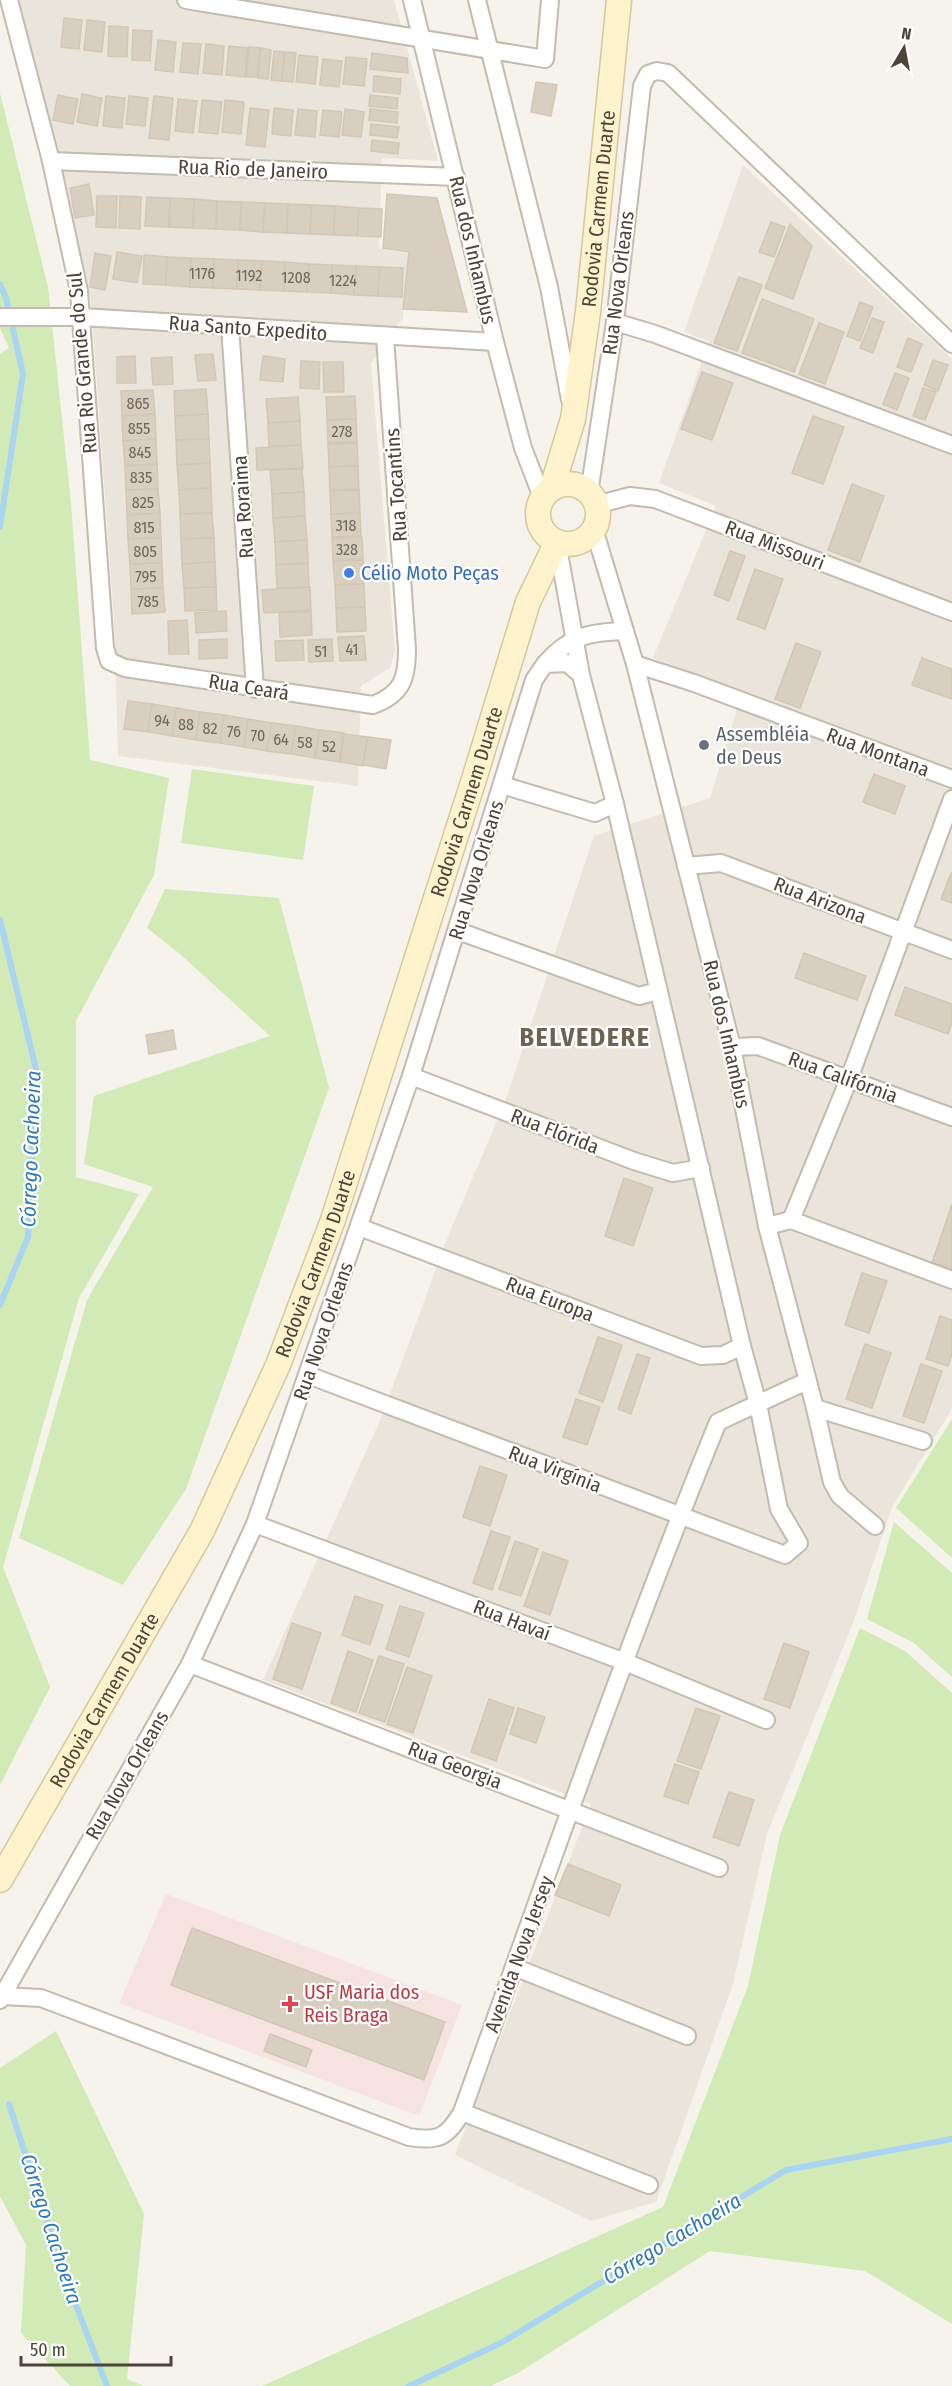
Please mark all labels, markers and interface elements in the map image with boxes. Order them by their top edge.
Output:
north arrow [874,18,934,78]
text: N [900,24,913,44]
street label: Rodovia Carmem Duarte [577,109,620,308]
street label: Rua Rio de Janeiro [178,154,328,184]
street label: Rua dos Inhambus [444,173,502,327]
street label: Rua Nova Orleans [597,210,639,356]
house number: 1176 [189,264,215,283]
house number: 1192 [236,266,262,285]
house number: 1208 [281,268,311,287]
street label: Rua Rio Grande do Sul [62,271,102,455]
house number: 1224 [329,271,357,290]
street label: Rua Santo Expedito [168,310,328,346]
house number: 865 [126,394,150,413]
house number: 855 [128,419,150,438]
house number: 278 [331,422,353,441]
street label: Rua Tocantins [380,427,412,543]
house number: 845 [129,443,151,462]
street label: Rua Roraima [227,455,259,559]
house number: 835 [130,468,152,487]
house number: 825 [132,493,154,512]
street label: Rua Missouri [722,515,828,575]
house number: 318 [335,516,357,535]
house number: 815 [133,518,155,537]
house number: 328 [336,540,358,559]
house number: 805 [133,542,157,561]
place label: Célio Moto Peças [361,561,499,585]
marker: Célio Moto Peças [342,566,356,580]
house number: 795 [135,567,157,586]
house number: 785 [137,592,159,611]
house number: 41 [345,640,359,659]
house number: 51 [315,642,327,661]
street label: Rua Ceará [207,669,291,705]
street label: Rodovia Carmem Duarte [425,704,507,900]
house number: 94 [154,711,170,730]
house number: 88 [178,715,194,734]
house number: 82 [203,719,217,738]
house number: 76 [227,722,241,741]
place label: Assembléia de Deus [716,722,809,769]
street label: Rua Montana [823,722,933,782]
house number: 70 [251,726,265,745]
house number: 64 [273,730,289,749]
house number: 58 [297,733,313,752]
house number: 52 [322,737,336,756]
marker: Assembléia de Deus [697,738,711,752]
street label: Rua Nova Orleans [443,797,509,943]
street label: Rua Arizona [770,871,870,929]
street label: Rua dos Inhambus [698,957,756,1111]
district label: BELVEDERE [520,1022,651,1053]
street label: Rua Califórnia [785,1046,901,1108]
water label: Córrego Cachoeira [15,1070,47,1228]
street label: Rua Flórida [507,1103,603,1159]
street label: Rodovia Carmem Duarte [270,1167,360,1361]
street label: Rua Nova Orleans [288,1259,358,1403]
street label: Rua Europa [502,1271,598,1327]
street label: Rua Virgínia [505,1440,605,1498]
street label: Rua Havaí [470,1594,554,1646]
street label: Rodovia Carmem Duarte [44,1608,164,1792]
street label: Rua Nova Orleans [80,1706,174,1844]
street label: Rua Georgia [405,1736,505,1794]
street label: Avenida Nova Jersey [480,1872,559,2036]
place label: USF Maria dos Reis Braga [304,1980,419,2027]
marker: USF Maria dos Reis Braga [281,1995,299,2013]
water label: Córrego Cachoeira [14,2150,88,2308]
water label: Córrego Cachoeira [598,2188,746,2290]
scale bar [21,2329,171,2367]
text: 50 m [30,2339,66,2361]

